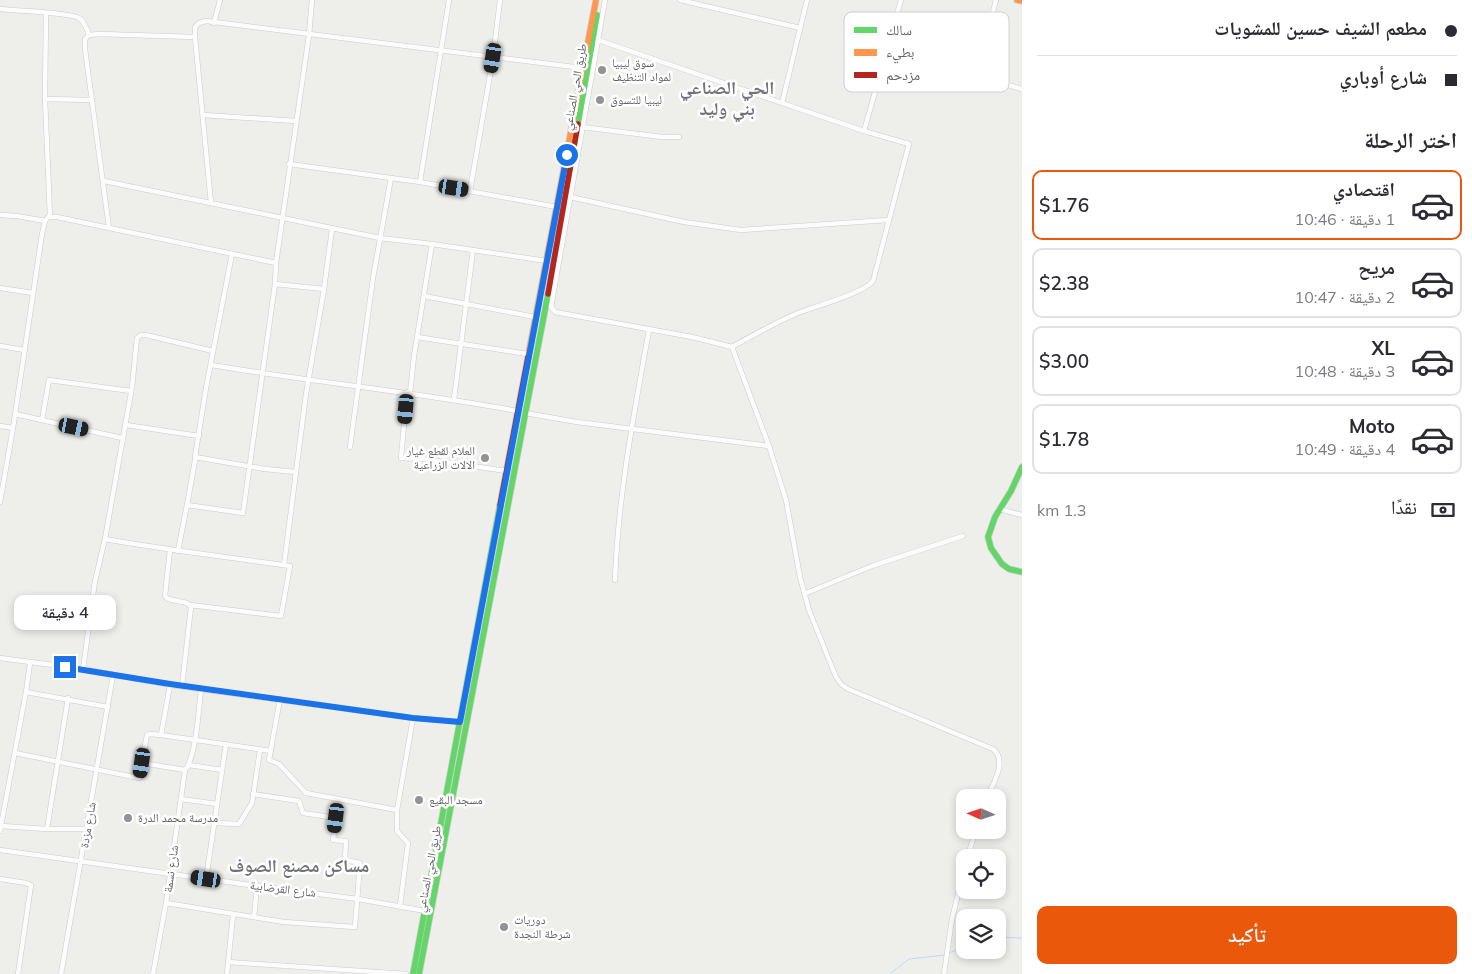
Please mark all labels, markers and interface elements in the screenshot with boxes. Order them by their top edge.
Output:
legend [844,12,1009,92]
text: مطعم الشيف حسين للمشويات [1214,16,1427,40]
text: سالك [886,21,912,39]
car [483,42,502,74]
street label: طريق الحي الصناعي [559,42,593,132]
text: بطيء [886,43,915,64]
place label: سوق ليبيا لمواد التنظيف [612,55,671,84]
marker: سوق ليبيا لمواد التنظيف [596,64,608,76]
text: شارع أوباري [1340,65,1427,89]
text: مزدحم [886,66,920,85]
district label: الحي الصناعي بني وليد [680,76,774,123]
place label: ليبيا للتسوق [610,92,662,107]
marker: ليبيا للتسوق [594,94,606,106]
text: اختر الرحلة [1364,126,1457,154]
route start [556,144,578,166]
text: اقتصادي [1333,177,1395,201]
car [438,178,469,198]
icon: car [1410,183,1455,228]
text: $1.76 [1039,193,1089,217]
text: 1 دقيقة · 10:46 [1295,209,1395,229]
text: مريح [1358,255,1395,279]
icon: car [1410,261,1455,306]
text: $2.38 [1039,271,1089,295]
text: 2 دقيقة · 10:47 [1295,287,1395,307]
text: XL [1372,336,1395,360]
icon: car [1410,339,1455,384]
text: $3.00 [1039,349,1089,373]
text: 3 دقيقة · 10:48 [1295,361,1395,381]
car [397,393,414,425]
text: Moto [1349,414,1395,438]
car [57,417,90,437]
icon: car [1410,417,1455,462]
text: $1.78 [1039,427,1089,451]
text: 4 دقيقة · 10:49 [1295,439,1395,459]
place label: العلام لقطع غيار الالات الزراعية [406,443,475,472]
marker: العلام لقطع غيار الالات الزراعية [479,452,491,464]
text: نقدًا [1391,495,1417,519]
icon: cash [1429,496,1457,524]
text: 1.3 km [1037,500,1086,520]
callout: 4 دقيقة [14,594,116,630]
text: 4 دقيقة [41,602,89,622]
route end [54,656,76,678]
car [132,747,151,779]
north arrow [956,789,1006,839]
map controls [956,789,1006,959]
place label: مسجد البقيع [429,792,483,807]
marker: مسجد البقيع [413,794,425,806]
street label: شارع مزدة [76,801,100,849]
car [326,802,345,834]
place label: مدرسة محمد الدرة [138,810,218,825]
marker: مدرسة محمد الدرة [122,812,134,824]
street label: طريق الحي الصناعي [413,824,447,914]
street label: شارع نسمة [160,844,182,894]
button: locate [956,849,1006,899]
district label: مساكن مصنع الصوف [229,854,369,878]
car [190,869,221,889]
street label: شارع القرضابية [249,877,317,901]
button: تأكيد [1037,906,1457,964]
button: layers [956,909,1006,959]
place label: دوريات شرطة النجدة [514,912,571,941]
marker: دوريات شرطة النجدة [498,921,510,933]

